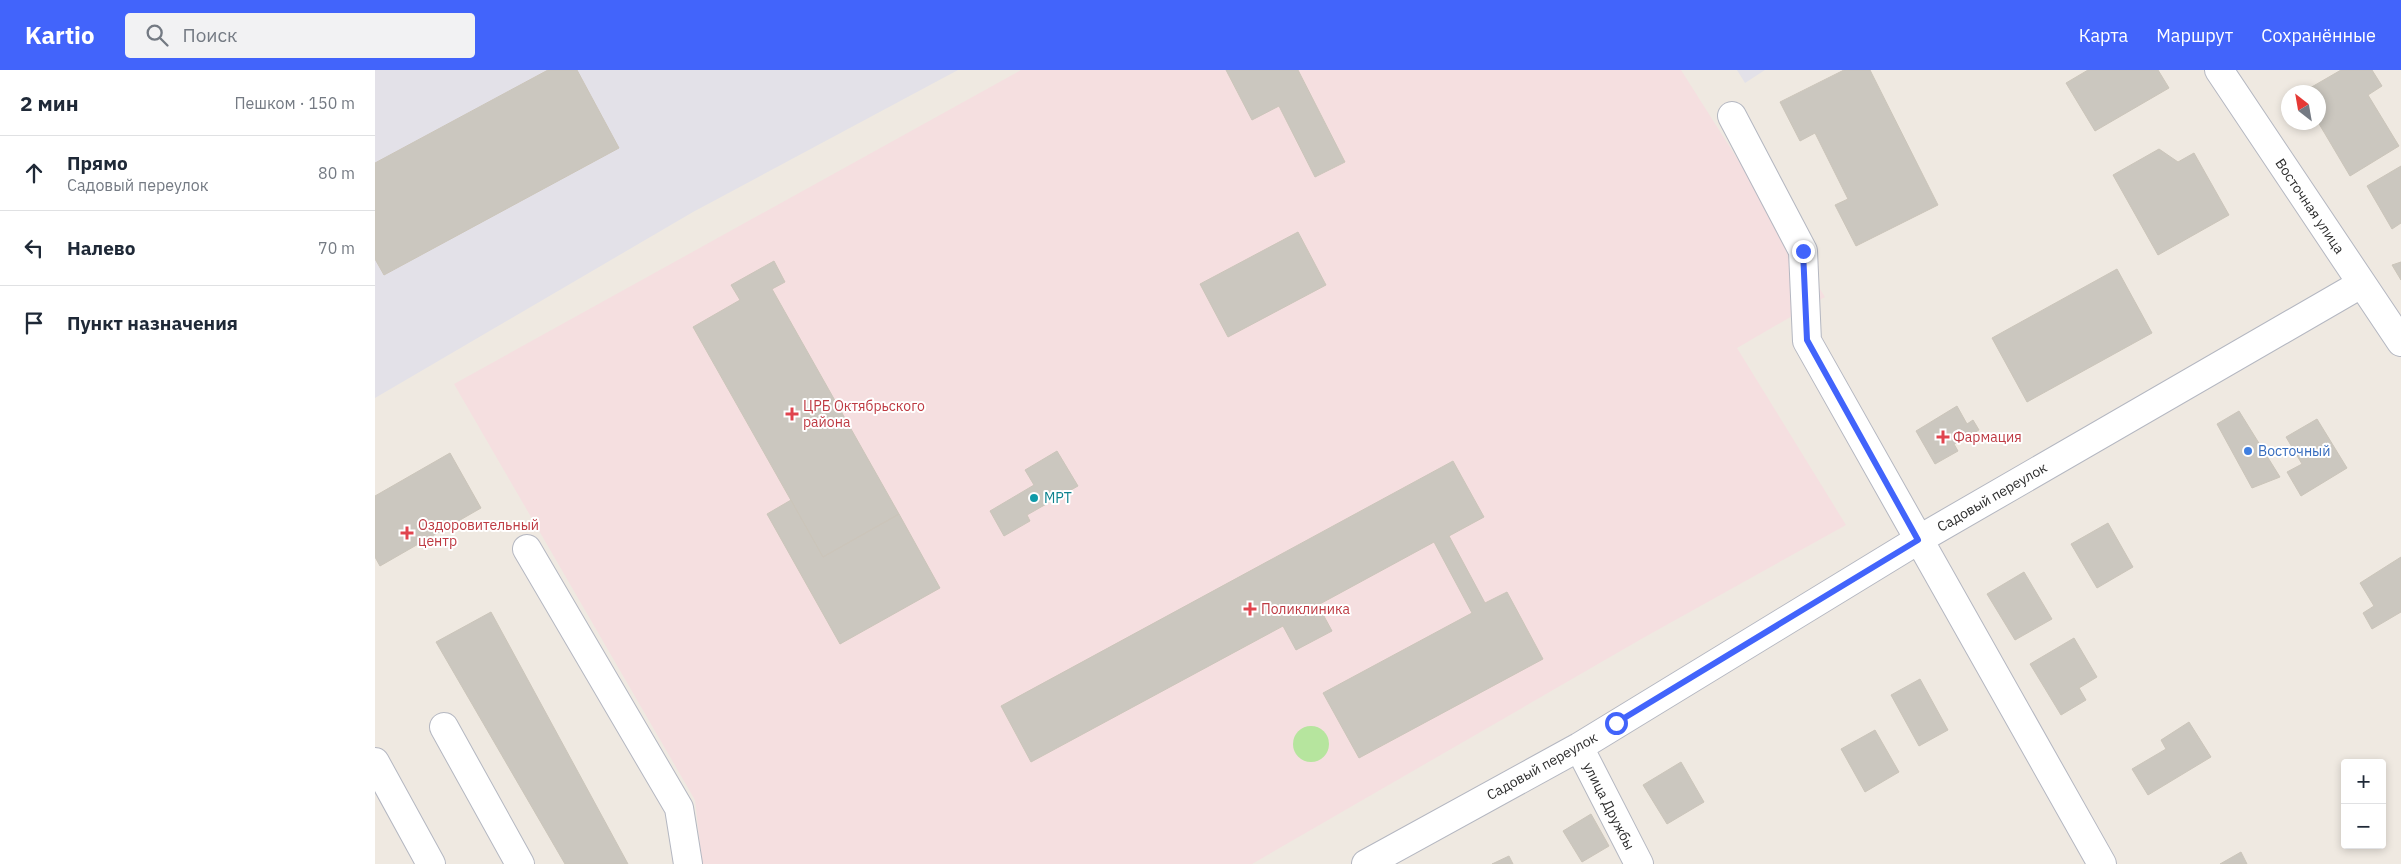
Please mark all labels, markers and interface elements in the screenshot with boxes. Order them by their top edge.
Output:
search box [125,13,475,58]
text: Kartio [25,19,95,51]
icon: search [143,21,171,49]
text: Поиск [183,23,238,47]
text: Карта [2079,24,2128,47]
text: Маршрут [2156,24,2233,47]
text: Сохранённые [2261,24,2376,47]
north arrow [2281,85,2326,130]
text: 2 мин [20,89,79,117]
text: Пешком · 150 m [234,93,355,113]
text: Прямо [67,151,128,175]
street label: Восточная улица [2271,155,2349,258]
icon: ahead [20,159,48,187]
text: 80 m [318,163,355,183]
text: Садовый переулок [67,175,209,195]
icon: left [20,234,48,262]
text: Налево [67,236,136,260]
text: 70 m [318,238,355,258]
route end [1792,240,1815,263]
icon: arrive [20,309,48,337]
text: Пункт назначения [67,311,238,335]
place label: ЦРБ Октябрьского района [803,397,925,431]
marker: ЦРБ Октябрьского района [785,407,799,421]
place label: Фармация [1953,428,2022,446]
marker: Фармация [1937,431,1949,443]
place label: Восточный [2258,442,2330,460]
marker: Восточный [2242,445,2254,457]
street label: Садовый переулок [1934,458,2050,536]
place label: МРТ [1044,489,1072,507]
marker: МРТ [1028,492,1040,504]
place label: Оздоровительный центр [418,516,539,550]
marker: Оздоровительный центр [400,526,414,540]
place label: Поликлиника [1261,600,1350,618]
marker: Поликлиника [1243,602,1257,616]
route start [1605,712,1628,735]
street label: Садовый переулок [1483,728,1601,804]
street label: улица Дружбы [1579,759,1639,853]
map controls [2341,759,2386,849]
button: + [2341,759,2386,804]
button: − [2341,804,2386,849]

